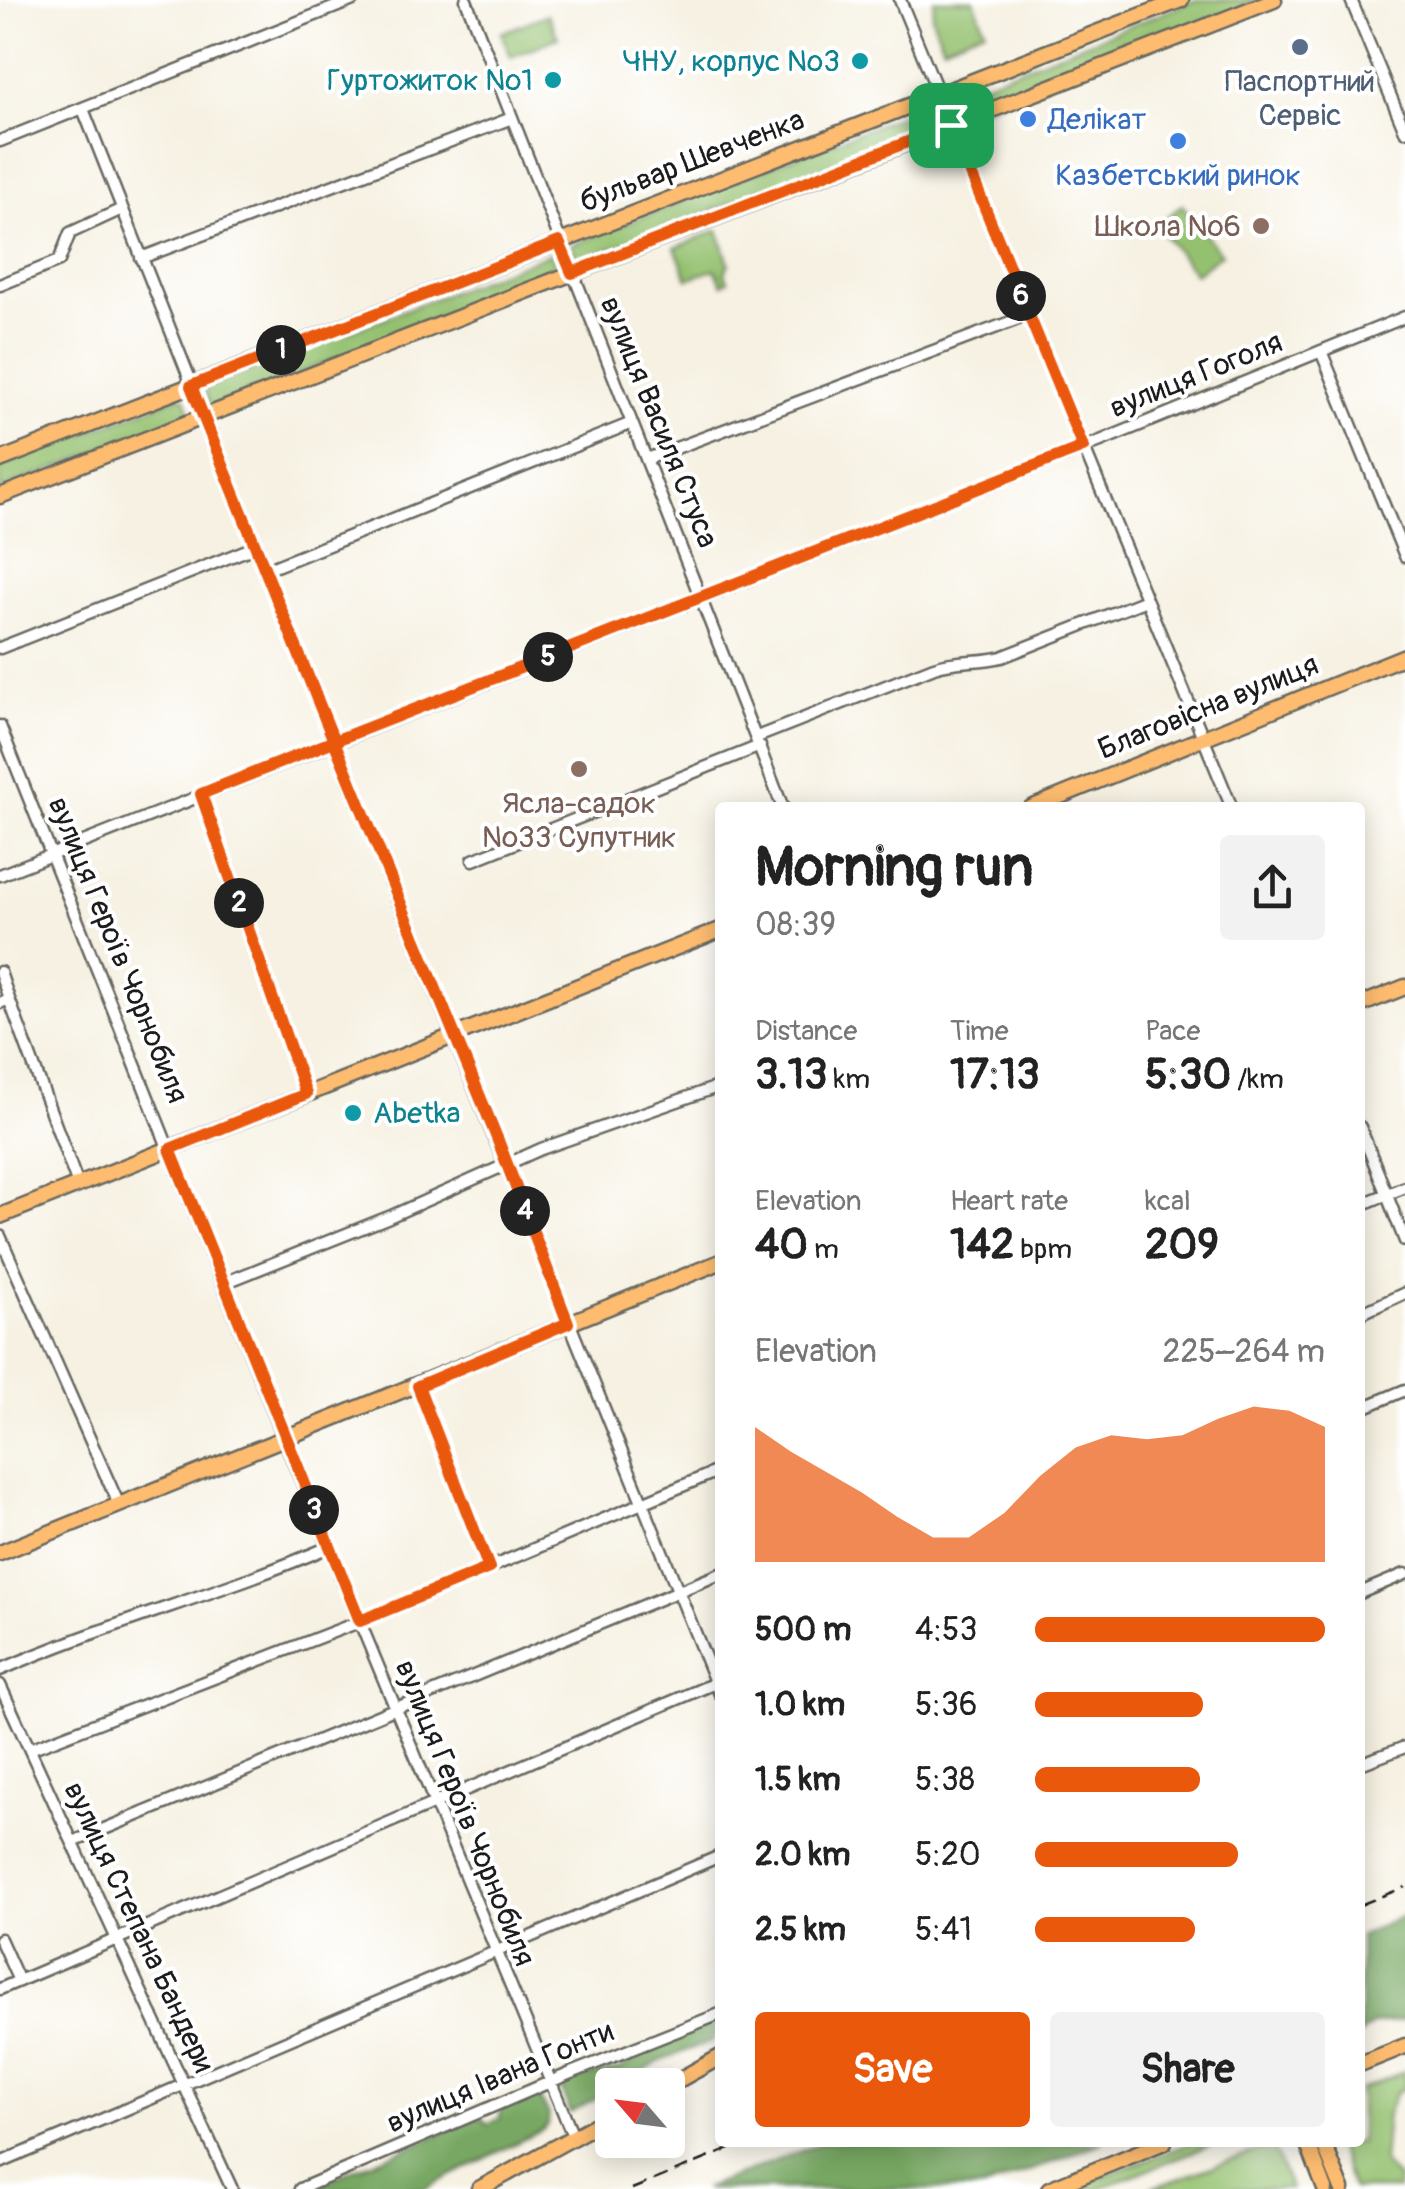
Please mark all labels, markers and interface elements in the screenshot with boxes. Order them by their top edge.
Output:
marker: Паспортний Сервіс [1289,36,1311,58]
place label: ЧНУ, корпус №3 [622,43,840,80]
marker: ЧНУ, корпус №3 [849,50,871,72]
place label: Гуртожиток №1 [327,62,533,99]
place label: Паспортний Сервіс [1225,63,1375,134]
marker: Гуртожиток №1 [542,69,564,91]
pin [909,83,994,168]
icon: arrive [924,98,979,153]
street label: бульвар Шевченка [575,101,809,221]
place label: Делікат [1047,101,1146,138]
marker: Делікат [1017,108,1039,130]
marker: Казбетський ринок [1167,130,1189,152]
place label: Казбетський ринок [1055,157,1301,194]
place label: Школа №6 [1095,208,1241,245]
marker: Школа №6 [1250,215,1272,237]
pin: 6 [996,271,1046,321]
text: 6 [1013,278,1029,313]
street label: вулиця Василя Стуса [592,291,726,553]
street label: вулиця Гоголя [1104,324,1288,426]
pin: 1 [256,325,306,375]
text: 1 [276,332,286,367]
pin: 5 [523,632,573,682]
text: 5 [540,639,556,674]
street label: Благовісна вулиця [1092,646,1324,768]
marker: Ясла-садок №33 Супутник [568,758,590,780]
place label: Ясла-садок №33 Супутник [482,785,676,856]
street label: вулиця Героїв Чорнобиля [40,792,196,1108]
text: Morning run [755,833,1033,902]
button: share [1220,835,1325,940]
pin: 2 [214,878,264,928]
text: 2 [231,885,247,920]
text: 08:39 [755,905,836,945]
text: Distance [755,1014,857,1049]
text: Time [950,1014,1009,1049]
text: Pace [1145,1014,1200,1049]
text: 3.13 [755,1049,828,1101]
text: 17:13 [950,1049,1040,1101]
text: 5:30 [1145,1049,1231,1101]
text: km [828,1062,870,1097]
text: /km [1231,1062,1284,1097]
place label: Abetka [373,1095,461,1132]
marker: Abetka [342,1102,364,1124]
text: Elevation [755,1184,862,1219]
text: Heart rate [950,1184,1068,1219]
text: kcal [1145,1184,1191,1219]
pin: 4 [500,1186,550,1236]
text: 4 [517,1193,533,1228]
text: 40 [755,1219,808,1271]
text: 142 [950,1219,1014,1271]
text: 209 [1145,1219,1219,1271]
text: m [808,1232,839,1267]
text: bpm [1014,1232,1072,1267]
text: Elevation [755,1332,877,1372]
text: 225–264 m [1163,1332,1325,1372]
pin: 3 [289,1485,339,1535]
text: 3 [306,1492,322,1527]
text: 500 m [755,1610,851,1650]
text: 4:53 [915,1610,977,1650]
street label: вулиця Героїв Чорнобиля [387,1655,543,1971]
text: 1.0 km [755,1685,845,1725]
text: 5:36 [915,1685,977,1725]
text: 1.5 km [755,1760,841,1800]
text: 5:38 [915,1760,975,1800]
street label: вулиця Степана Бандери [55,1776,223,2078]
text: 2.0 km [755,1835,850,1875]
text: 5:20 [915,1835,981,1875]
text: 2.5 km [755,1910,846,1950]
text: 5:41 [915,1910,972,1950]
button: Save [755,2012,1030,2127]
button: Share [1050,2012,1325,2127]
street label: вулиця Івана Гонти [381,2013,619,2141]
north arrow [595,2068,685,2158]
map controls [595,2068,685,2158]

